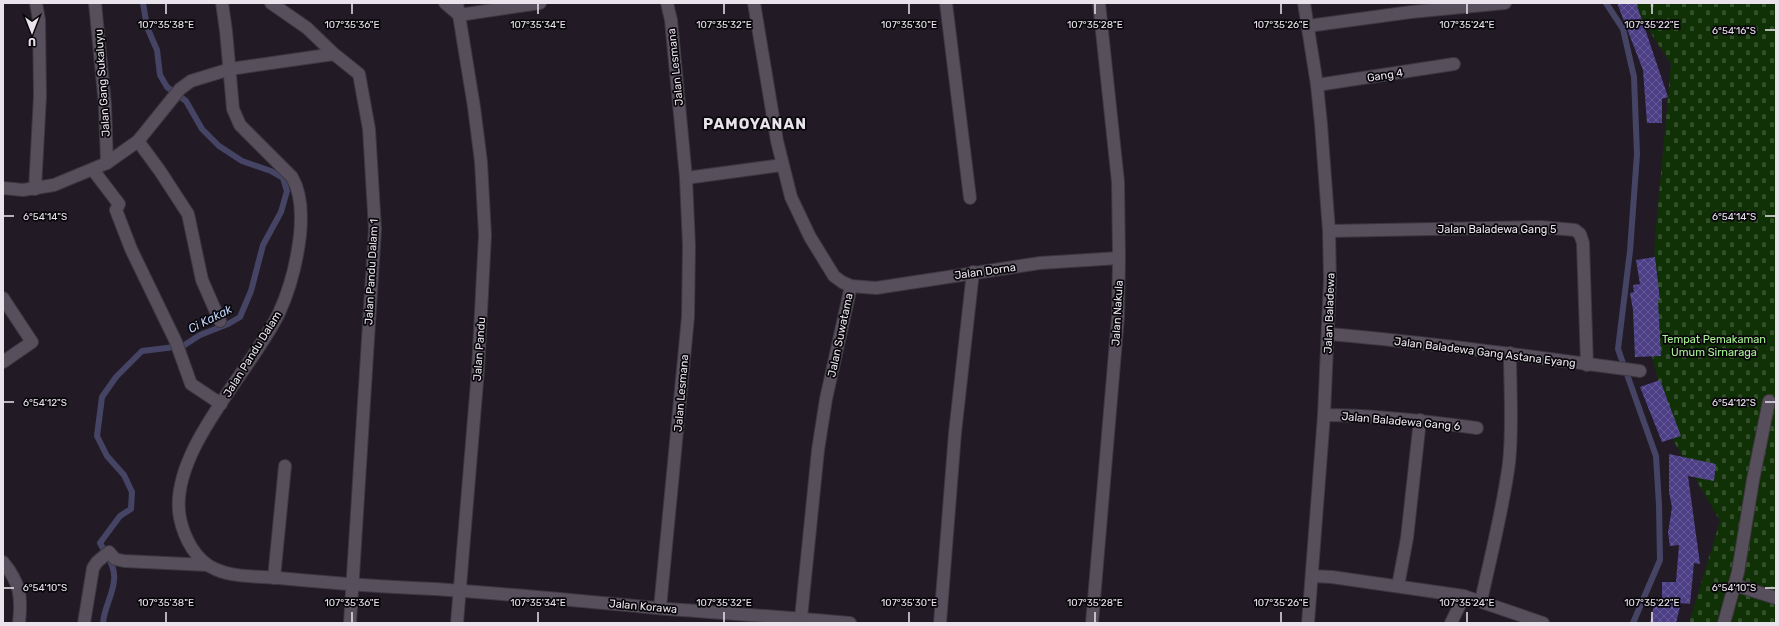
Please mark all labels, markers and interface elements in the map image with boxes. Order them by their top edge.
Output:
north arrow [12,12,52,52]
text: 107°35'38"E [138,19,194,31]
text: 107°35'36"E [324,19,380,31]
text: 107°35'34"E [510,19,566,31]
text: 107°35'32"E [696,19,752,31]
text: 107°35'30"E [881,19,937,31]
text: 107°35'28"E [1067,19,1123,31]
text: 107°35'26"E [1253,19,1309,31]
text: 107°35'24"E [1439,19,1495,31]
text: 107°35'22"E [1624,19,1680,31]
text: 6°54'16"S [1712,25,1756,37]
street label: Jalan Lesmana [665,28,686,106]
street label: Jalan Gang Sukaluyu [92,29,113,137]
text: U [28,35,36,48]
street label: Gang 4 [1366,66,1404,85]
district label: PAMOYANAN [703,115,807,133]
text: 6°54'14"S [23,211,67,223]
text: 6°54'14"S [1712,211,1756,223]
street label: Jalan Pandu Dalam 1 [362,219,381,325]
street label: Jalan Baladewa Gang 5 [1437,223,1557,236]
street label: Jalan Dorna [954,261,1017,282]
street label: Jalan Baladewa [1322,273,1337,354]
street label: Jalan Nakula [1109,280,1126,346]
street label: Jalan Suwatama [825,292,856,378]
water label: Ci Kakak [186,302,235,336]
street label: Jalan Pandu Dalam [221,309,284,400]
street label: Jalan Pandu [471,317,488,381]
park label: Tempat Pemakaman Umum Sirnaraga [1662,333,1766,359]
street label: Jalan Baladewa Gang Astana Eyang [1393,335,1576,370]
street label: Jalan Lesmana [672,354,691,432]
text: 6°54'12"S [23,397,67,409]
text: 6°54'12"S [1712,397,1756,409]
street label: Jalan Baladewa Gang 6 [1341,410,1461,433]
text: 6°54'10"S [23,582,67,594]
text: 6°54'10"S [1712,582,1756,594]
text: 107°35'38"E [138,597,194,609]
text: 107°35'36"E [324,597,380,609]
text: 107°35'34"E [510,597,566,609]
street label: Jalan Korawa [608,597,678,616]
text: 107°35'32"E [696,597,752,609]
text: 107°35'30"E [881,597,937,609]
text: 107°35'28"E [1067,597,1123,609]
text: 107°35'26"E [1253,597,1309,609]
text: 107°35'24"E [1439,597,1495,609]
text: 107°35'22"E [1624,597,1680,609]

